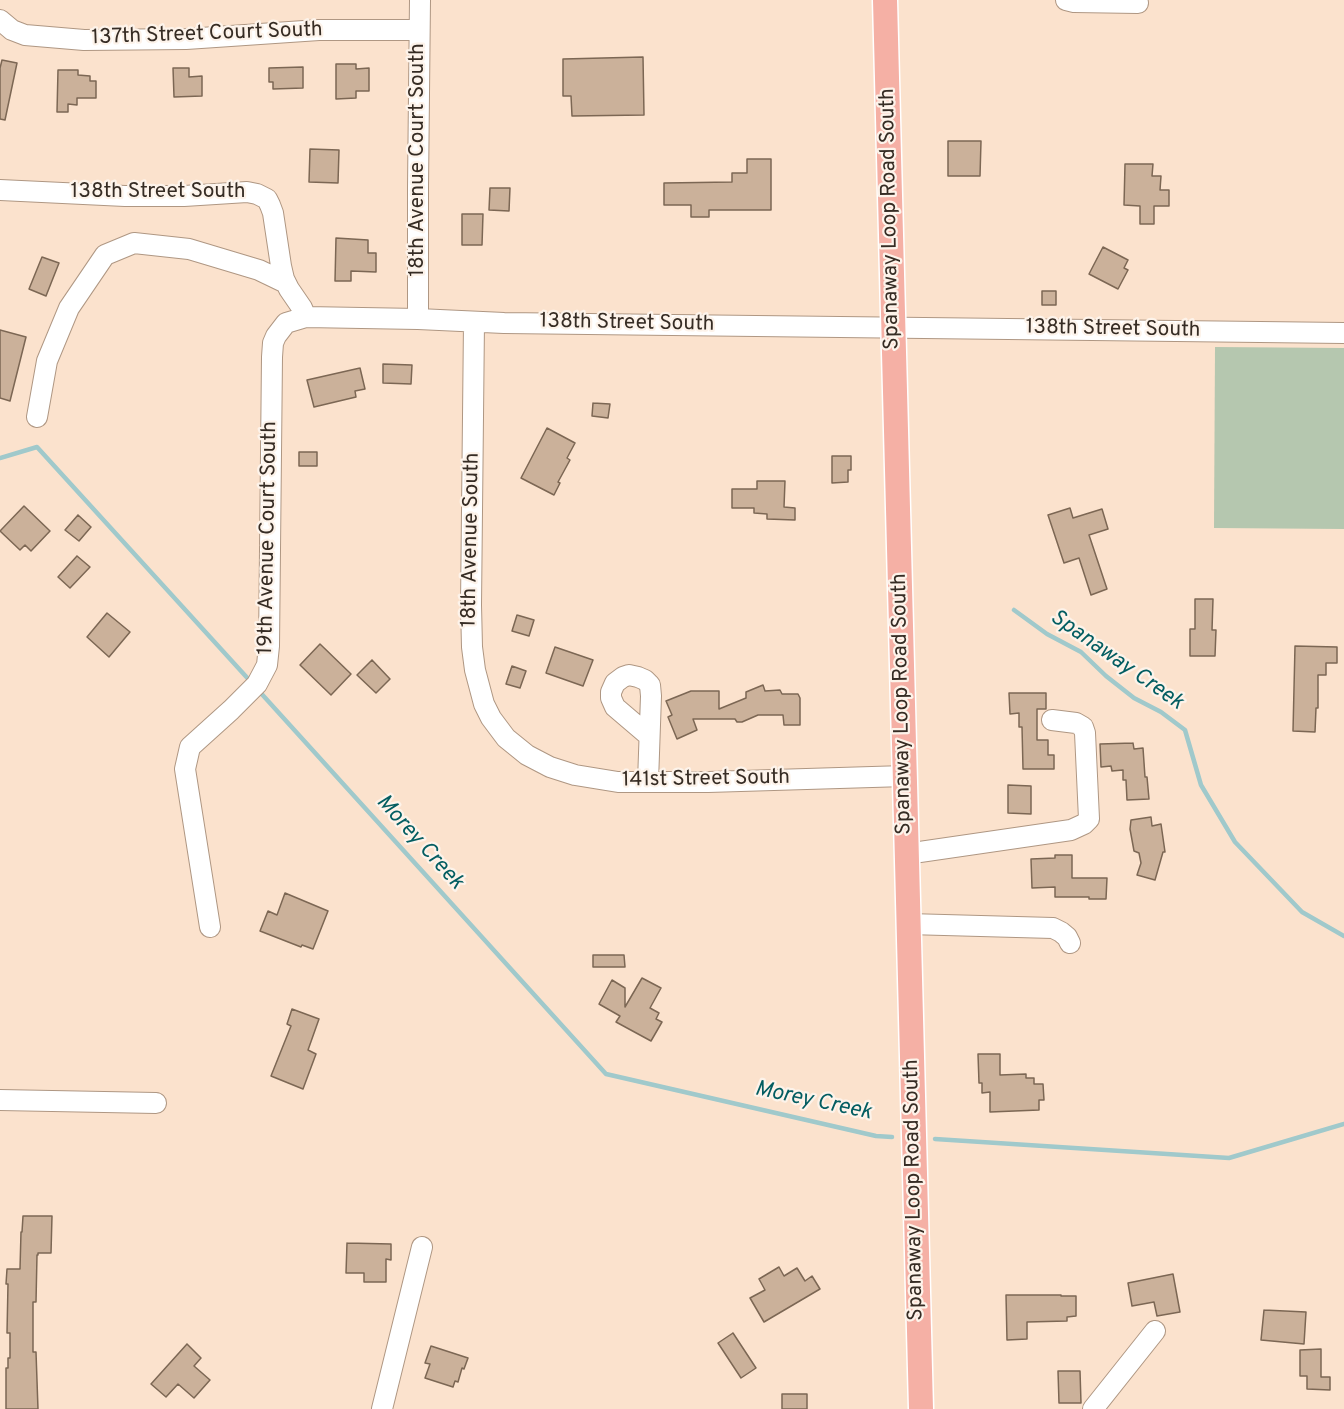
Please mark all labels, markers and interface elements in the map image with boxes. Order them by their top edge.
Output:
street label: 137th Street Court South [91,18,323,52]
street label: 18th Avenue Court South [406,43,432,277]
street label: Spanaway Loop Road South [876,88,906,350]
street label: 138th Street South [70,180,246,206]
street label: 138th Street South [539,310,715,338]
street label: 138th Street South [1025,316,1201,344]
street label: 19th Avenue Court South [254,421,284,655]
street label: 18th Avenue South [458,452,486,628]
street label: Spanaway Loop Road South [888,573,918,835]
water label: Spanaway Creek [1044,605,1188,717]
street label: 141st Street South [622,766,790,794]
water label: Morey Creek [369,790,469,896]
street label: Spanaway Loop Road South [900,1059,930,1321]
water label: Morey Creek [752,1077,874,1127]

